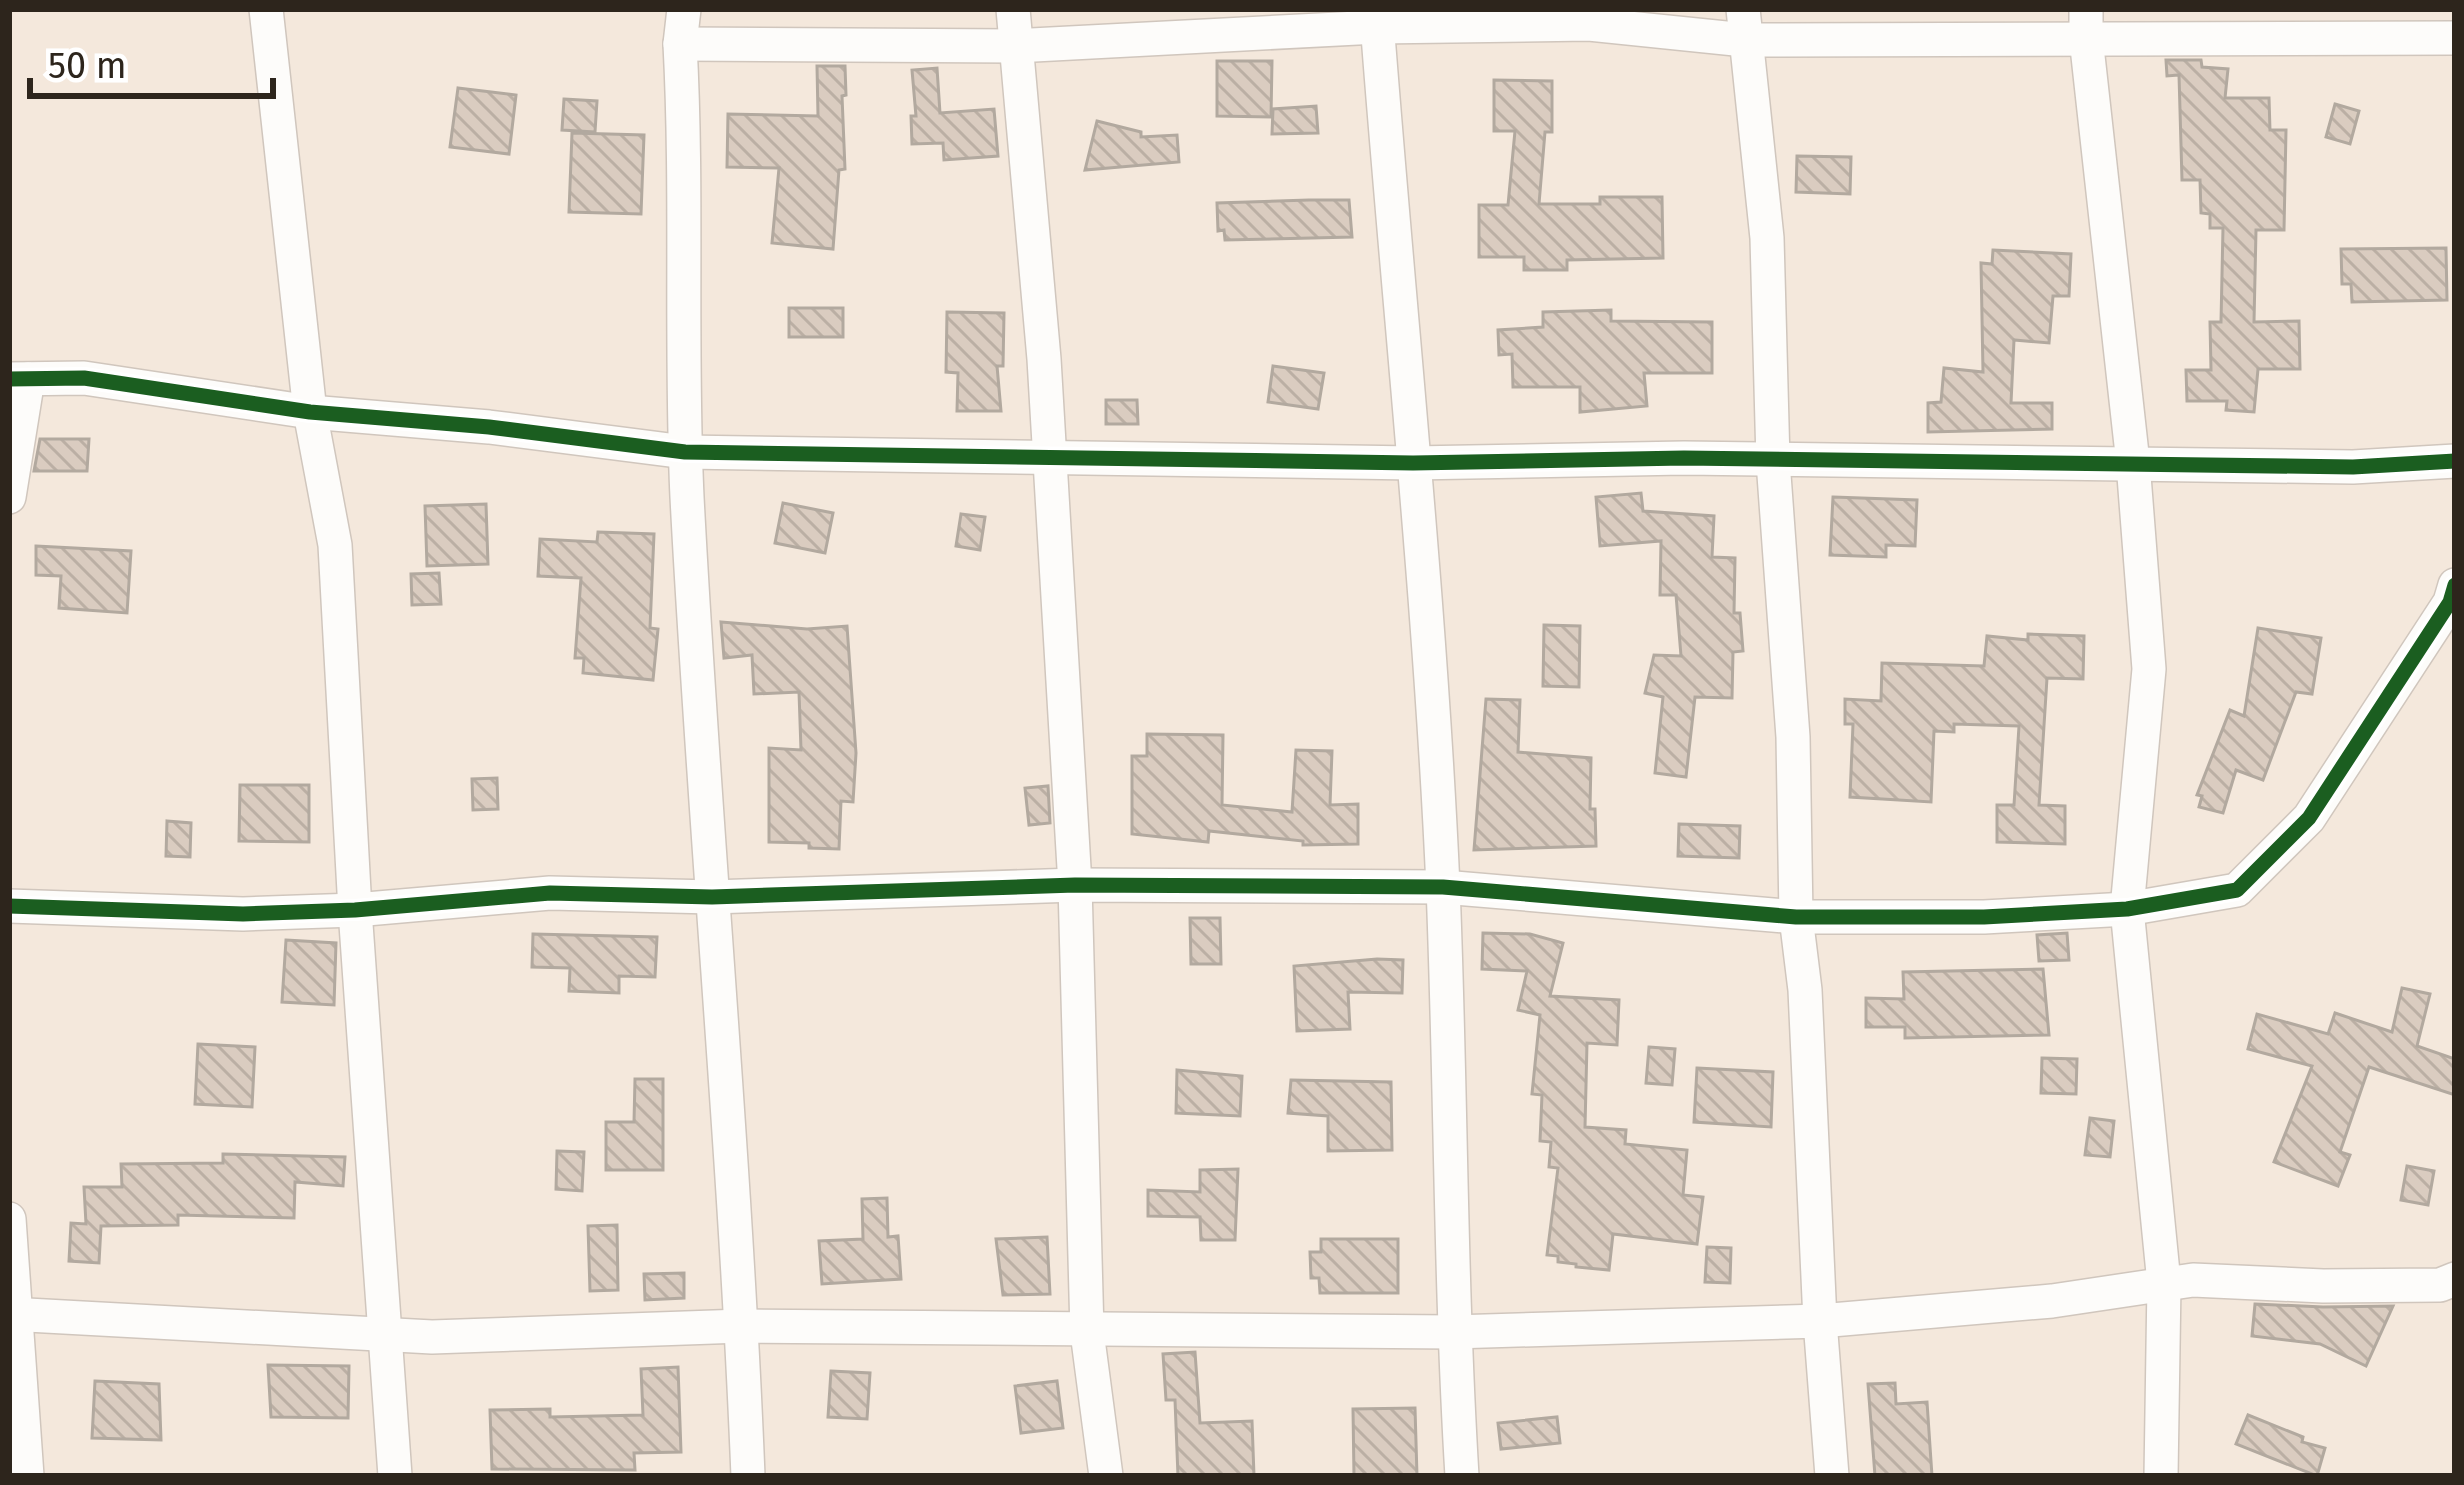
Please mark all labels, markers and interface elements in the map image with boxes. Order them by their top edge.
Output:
scale bar [30,24,273,98]
text: 50 m [48,44,127,88]

